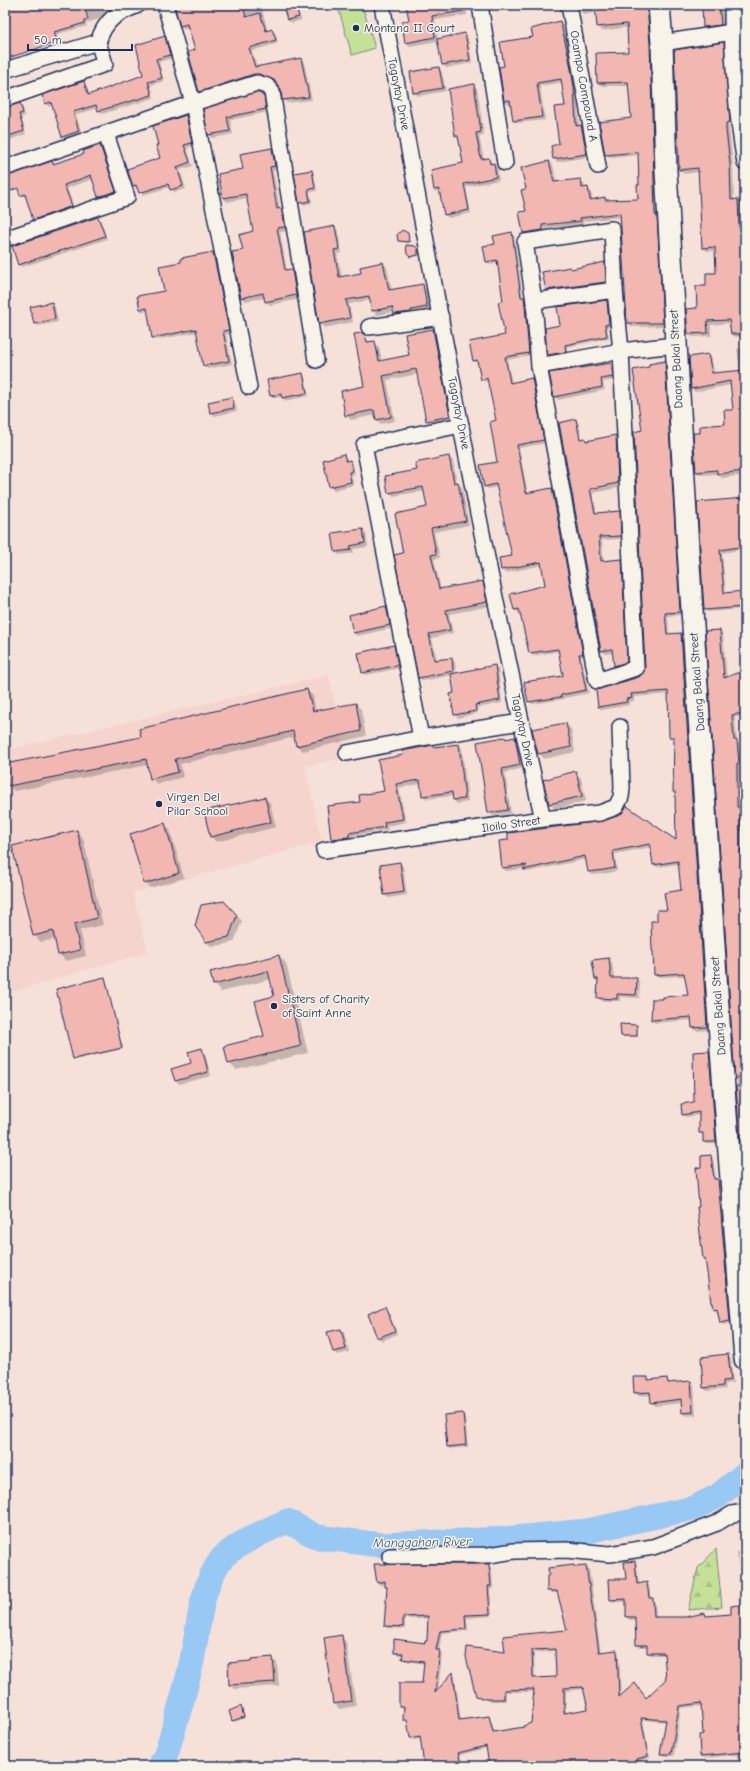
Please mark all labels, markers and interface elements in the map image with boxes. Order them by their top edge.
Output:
place label: Montana II Court [364,21,455,35]
marker: Montana II Court [351,23,361,33]
scale bar [28,26,132,52]
street label: Ocampo Compound A [567,29,601,143]
text: 50 m [34,33,62,47]
street label: Tagaytay Drive [385,56,413,132]
street label: Daang Bakal Street [666,309,686,409]
street label: Tagaytay Drive [445,375,473,451]
street label: Daang Bakal Street [687,632,707,732]
street label: Tagaytay Drive [508,692,538,768]
place label: Virgen Del Pilar School [167,790,228,818]
marker: Virgen Del Pilar School [154,799,164,809]
street label: Iloilo Street [481,813,542,835]
street label: Daang Bakal Street [708,956,728,1056]
place label: Sisters of Charity of Saint Anne [282,992,370,1020]
marker: Sisters of Charity of Saint Anne [269,1001,279,1011]
water label: Manggahan River [372,1534,472,1550]

